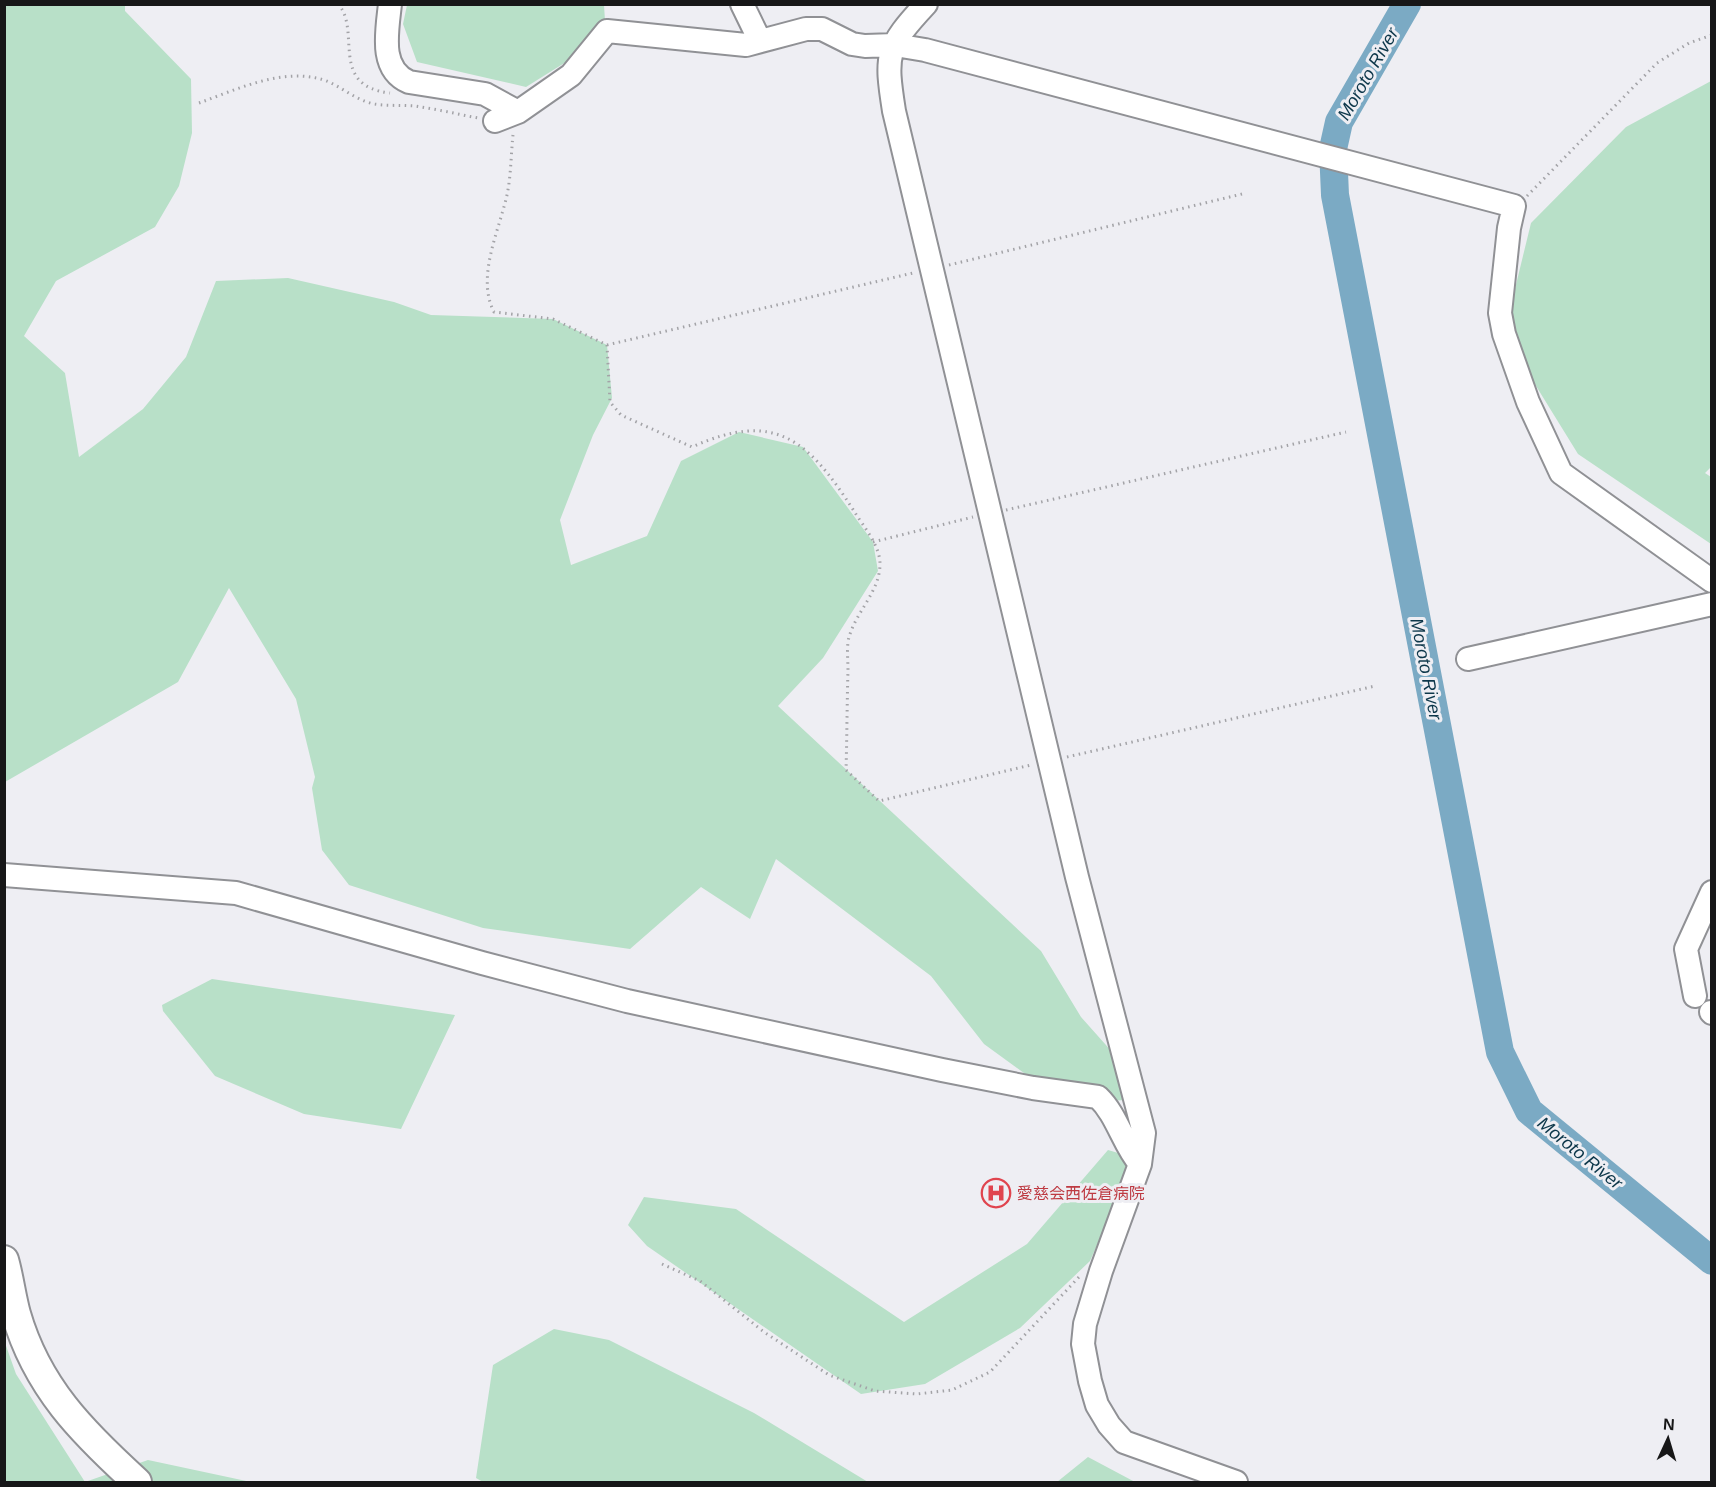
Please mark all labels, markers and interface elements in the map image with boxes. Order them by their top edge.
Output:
water label: Moroto River [1334,24,1403,124]
water label: Moroto River [1406,617,1446,722]
water label: Moroto River [1534,1113,1627,1194]
hospital icon: 愛慈会西佐倉病院 [980,1177,1012,1209]
place label: 愛慈会西佐倉病院 [1017,1185,1145,1202]
north arrow [1638,1409,1698,1469]
text: N [1663,1416,1675,1433]

